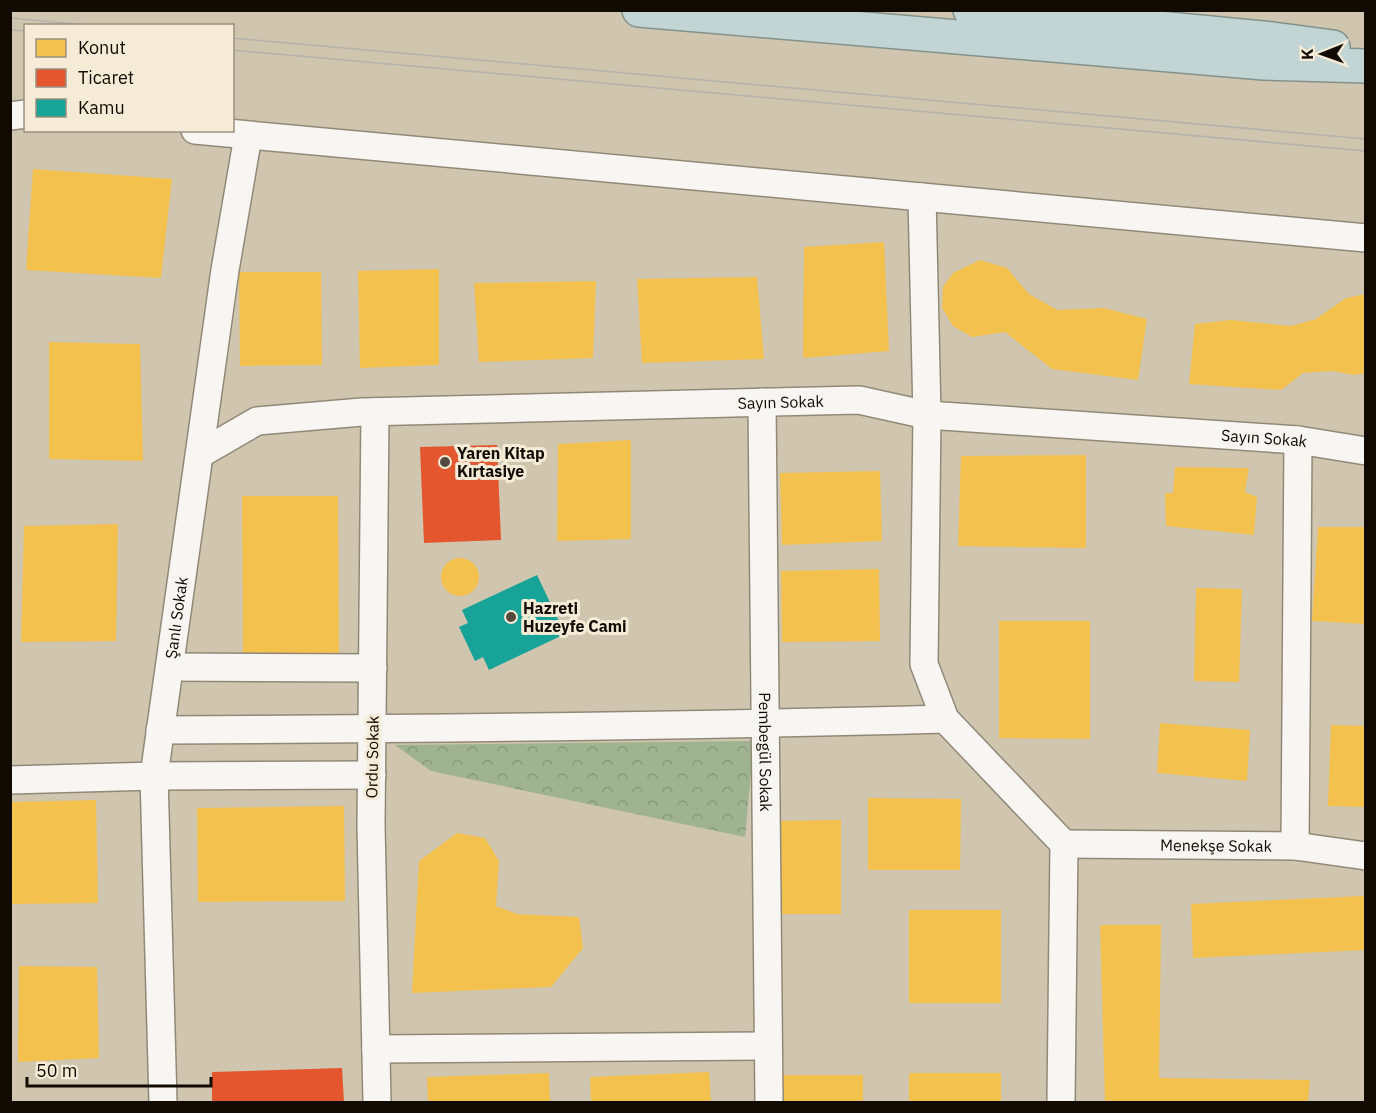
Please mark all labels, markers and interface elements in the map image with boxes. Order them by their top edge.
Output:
legend [24,24,234,132]
north arrow [1292,24,1352,84]
text: Konut [78,36,126,59]
text: K [1297,49,1317,60]
text: Ticaret [78,66,134,89]
text: Kamu [78,96,125,119]
street label: Sayın Sokak [737,391,825,413]
street label: Sayın Sokak [1221,425,1309,451]
place label: Yaren Kitap Kırtasiye [457,443,545,481]
marker: Yaren Kitap Kırtasiye [438,455,452,469]
street label: Şanlı Sokak [161,575,192,660]
place label: Hazreti Huzeyfe Cami [523,598,627,636]
marker: Hazreti Huzeyfe Cami [504,610,518,624]
street label: Pembegül Sokak [755,692,776,812]
street label: Ordu Sokak [361,715,383,799]
street label: Menekşe Sokak [1160,835,1273,856]
scale bar [27,1050,212,1088]
text: 50 m [36,1059,78,1082]

